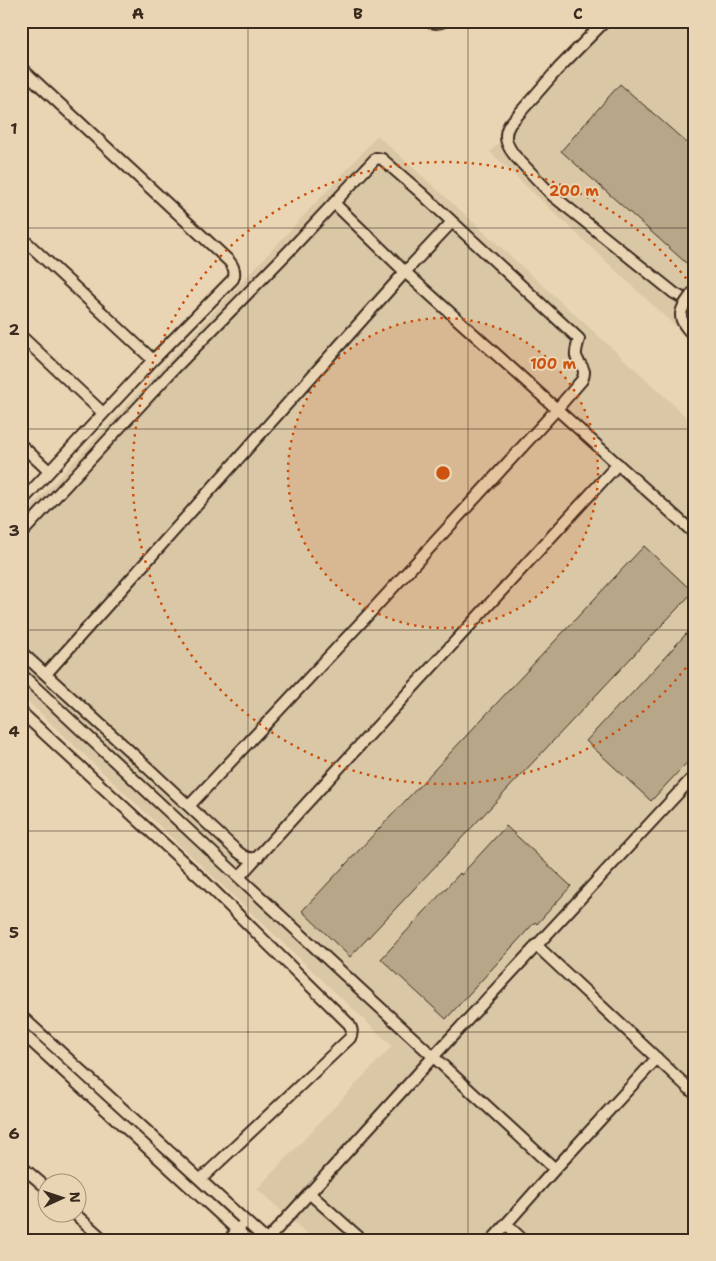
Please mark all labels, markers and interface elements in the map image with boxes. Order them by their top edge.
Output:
text: A [132,3,144,24]
text: B [353,3,363,24]
text: C [573,3,583,24]
text: 1 [10,118,18,139]
text: 200 m [549,181,599,201]
text: 2 [8,319,20,340]
text: 100 m [530,354,576,374]
centre of rings [434,464,452,482]
text: 3 [8,520,20,541]
text: 4 [8,721,20,742]
text: 5 [9,922,19,943]
text: 6 [8,1123,20,1144]
north arrow [38,1174,88,1224]
text: N [66,1191,84,1203]

